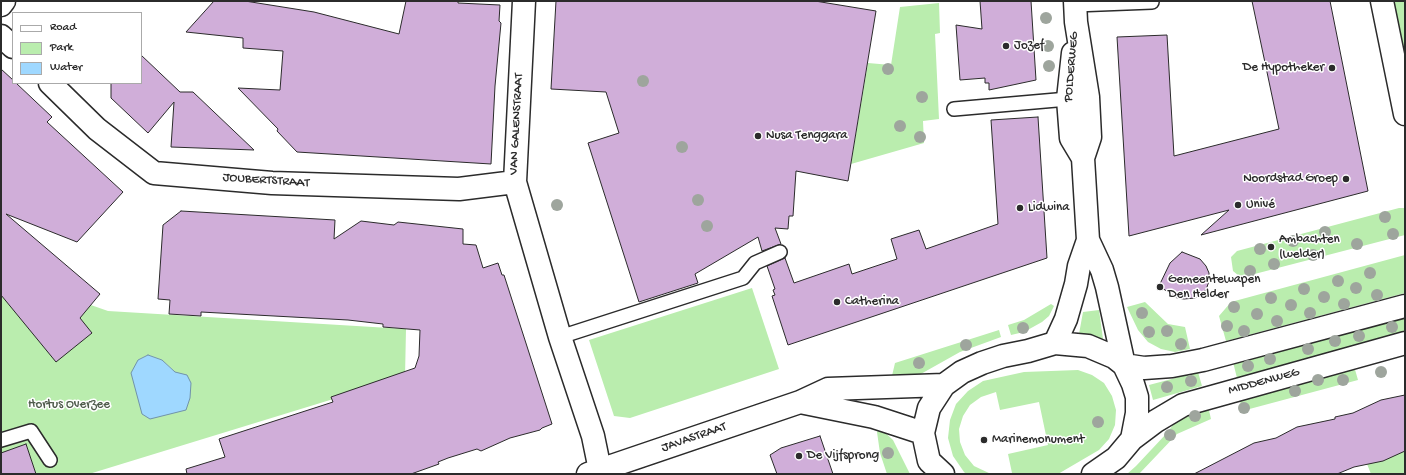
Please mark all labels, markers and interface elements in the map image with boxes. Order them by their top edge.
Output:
legend [12,12,142,84]
text: Road [50,21,76,35]
street label: POLDERWEG [1061,31,1083,103]
place label: Jozef [1014,38,1044,54]
text: Park [50,41,73,55]
marker: Jozef [1001,41,1011,51]
place label: De Hypotheker [1243,60,1324,76]
text: Water [50,61,82,75]
marker: De Hypotheker [1327,63,1337,73]
street label: VAN GALENSTRAAT [507,73,527,175]
place label: Nusa Tenggara [766,128,847,144]
marker: Nusa Tenggara [753,131,763,141]
street label: JOUBERTSTRAAT [222,170,310,192]
place label: Noordstad Groep [1243,171,1338,187]
marker: Noordstad Groep [1341,174,1351,184]
place label: Univé [1246,197,1275,213]
place label: Lidwina [1028,200,1069,216]
marker: Univé [1233,200,1243,210]
marker: Lidwina [1015,203,1025,213]
place label: Ambachten (welder) [1279,232,1340,263]
marker: Ambachten (welder) [1266,242,1276,252]
place label: Gemeentewapen Den Helder [1168,272,1260,303]
marker: Gemeentewapen Den Helder [1155,282,1165,292]
place label: Catherina [845,294,899,310]
marker: Catherina [832,297,842,307]
street label: MIDDENWEG [1227,365,1301,399]
park label: Hortus Overzee [28,397,110,413]
street label: JAVASTRAAT [659,420,729,456]
place label: Marinemonument [992,432,1084,448]
marker: Marinemonument [979,435,989,445]
place label: De Vijfsprong [807,448,879,464]
marker: De Vijfsprong [794,451,804,461]

